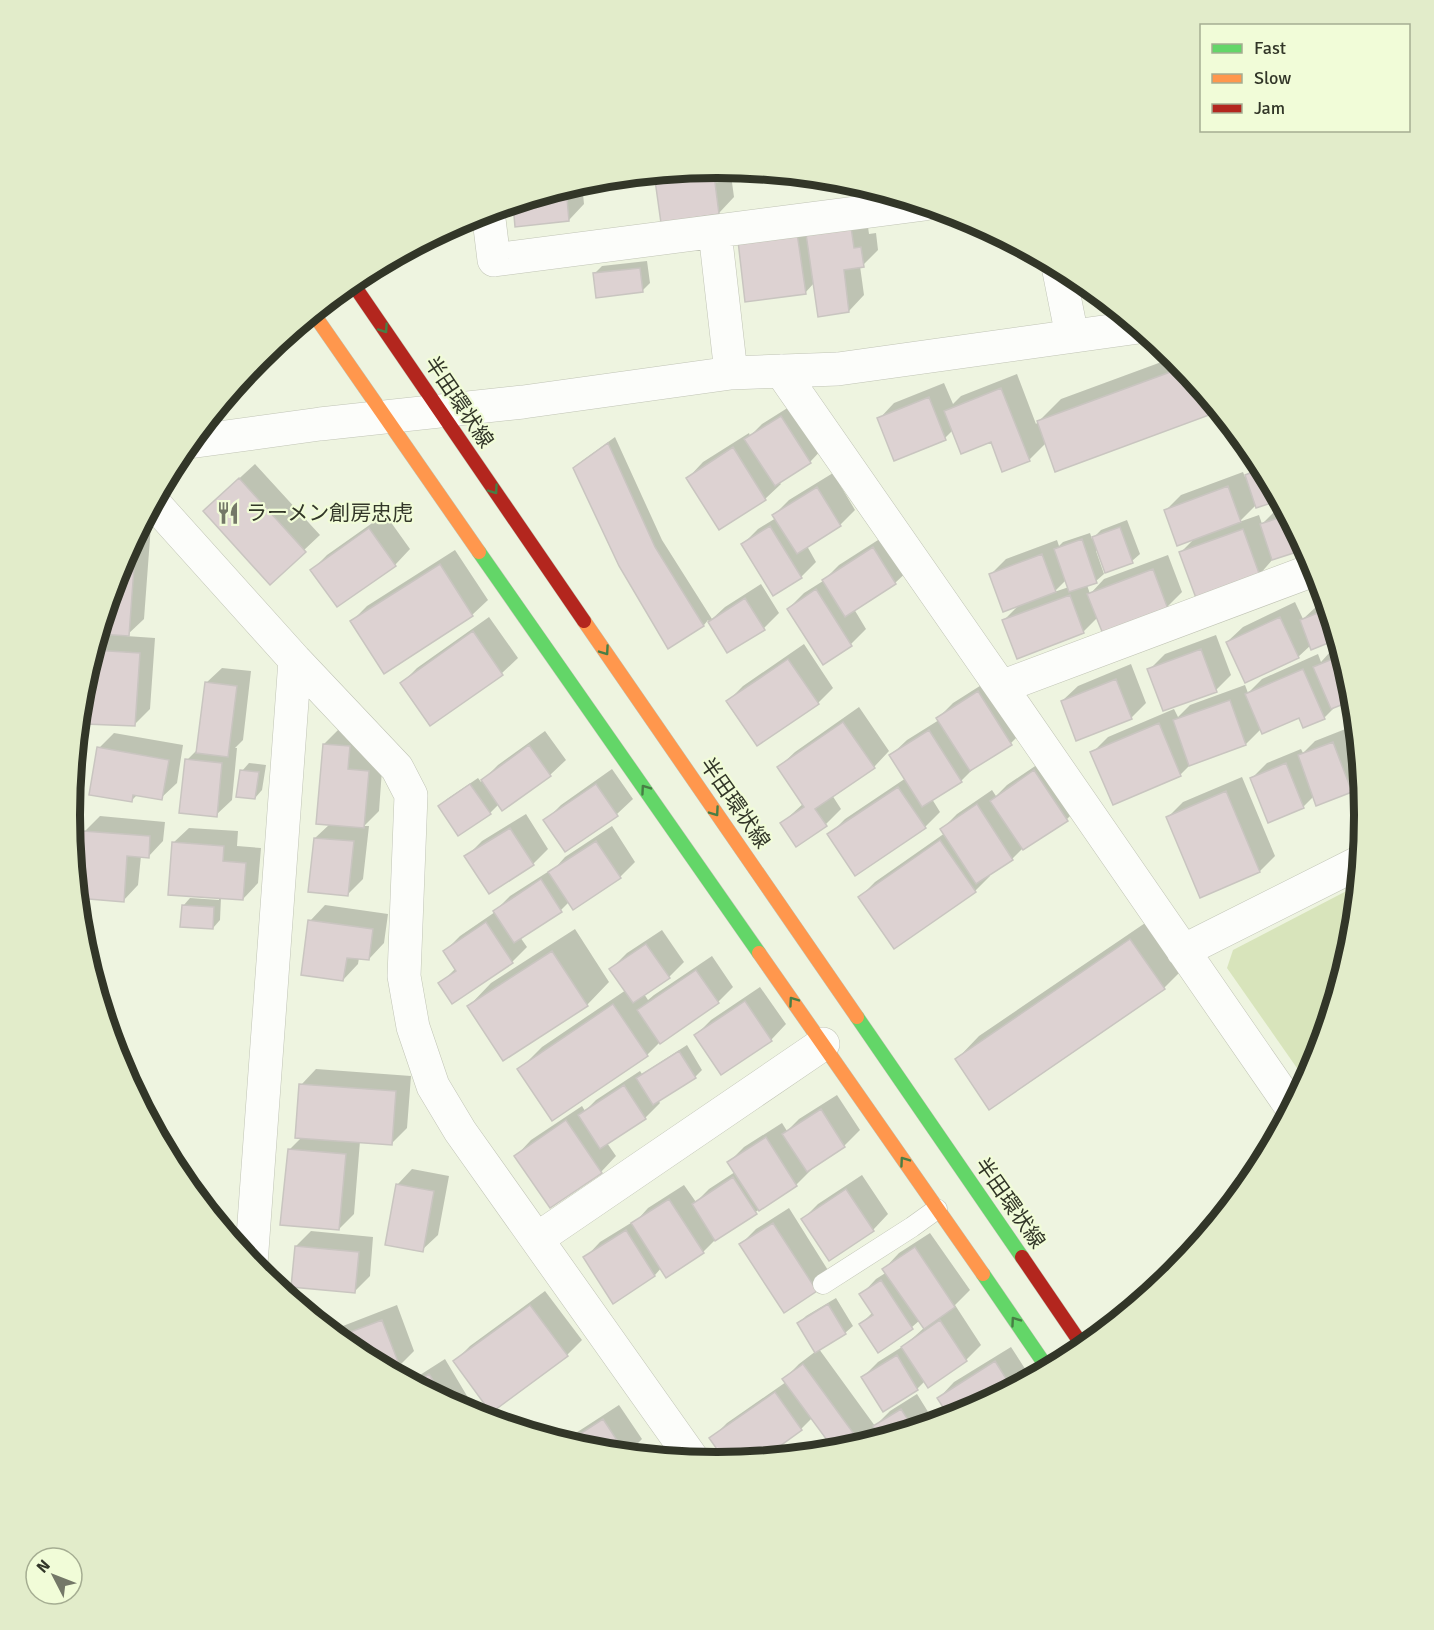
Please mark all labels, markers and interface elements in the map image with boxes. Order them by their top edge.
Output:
legend [1200,24,1410,132]
text: Fast [1254,37,1286,59]
text: Slow [1254,67,1291,89]
text: Jam [1254,97,1285,119]
one-way arrow [377,323,388,334]
street label: 半田環状線 [419,351,499,453]
one-way arrow [487,484,498,495]
restaurant icon: ラーメン創房忠虎 [215,500,241,526]
place label: ラーメン創房忠虎 [246,500,413,526]
one-way arrow [598,644,609,655]
street label: 半田環状線 [694,753,776,853]
one-way arrow [641,785,652,796]
one-way arrow [708,805,719,816]
one-way arrow [789,996,800,1007]
street label: 半田環状線 [969,1153,1051,1253]
one-way arrow [900,1156,911,1167]
one-way arrow [1011,1317,1022,1328]
north arrow [24,1546,84,1606]
text: N [32,1556,55,1577]

